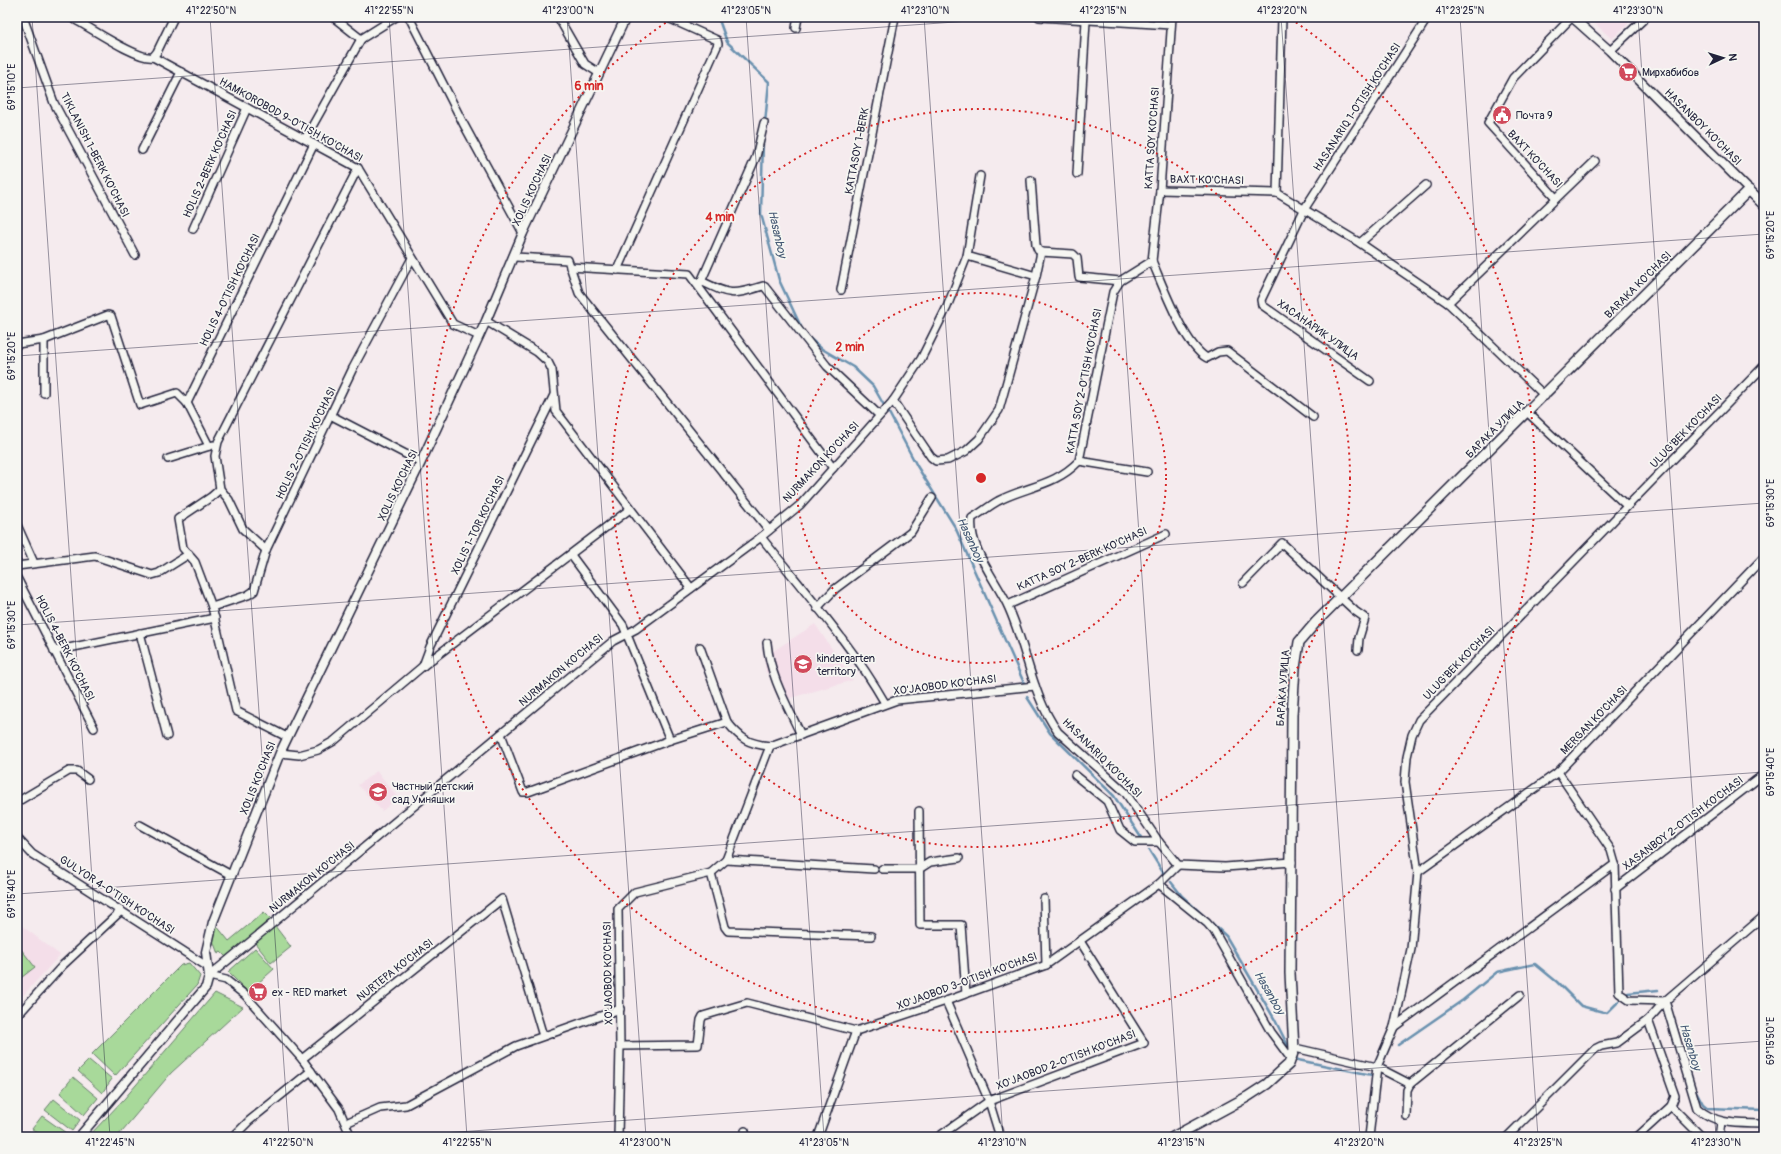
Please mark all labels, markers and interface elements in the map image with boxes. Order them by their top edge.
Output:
text: 41°22'50"N [186,5,236,17]
text: 41°22'55"N [365,5,414,17]
text: 41°23'00"N [542,5,594,17]
text: 41°23'05"N [721,5,771,17]
text: 41°23'10"N [901,5,949,17]
text: 41°23'15"N [1079,5,1127,17]
text: 41°23'20"N [1257,5,1307,17]
text: 41°23'25"N [1436,5,1485,17]
text: 41°23'30"N [1613,5,1663,17]
north arrow [1703,38,1743,78]
street label: HASANARIQ 1-O'TISH KO'CHASI [1311,41,1403,173]
text: N [1726,53,1739,62]
supermarket icon: Мирхабибов [1617,61,1639,83]
text: 69°15'10"E [6,64,18,110]
place label: Мирхабибов [1642,66,1699,79]
street label: HAMKOROBOD 9-O'TISH KO'CHASI [217,75,365,165]
text: 6 min [574,79,604,94]
street label: KATTA SOY KO'CHASI [1142,86,1162,190]
street label: HASANBOY KO'CHASI [1662,86,1744,168]
street label: TIKLANISH 1-BERK KO'CHASI [58,91,132,219]
public building icon: Почта 9 [1491,104,1513,126]
street label: KATTASOY 1-BERK [842,106,872,195]
street label: HOLIS 2-BERK KO'CHASI [180,108,240,220]
place label: Почта 9 [1516,109,1553,122]
street label: BAXT KO'CHASI [1505,127,1565,191]
street label: XOLIS KO'CHASI [510,152,554,228]
street label: BAXT KO'CHASI [1170,173,1244,187]
water label: Hasanboy [764,209,790,261]
text: 4 min [704,210,735,225]
text: 69°15'20"E [1765,211,1777,259]
street label: HOLIS 4-O'TISH KO'CHASI [197,232,263,348]
street label: BARAKA KO'CHASI [1602,249,1674,321]
street label: ХАСАНАРИК УЛИЦА [1275,297,1361,363]
street label: KATTA SOY 2-O'TISH KO'CHASI [1064,307,1104,455]
text: 69°15'20"E [6,332,18,380]
text: 2 min [836,340,865,355]
street label: HOLIS 2-O'TISH KO'CHASI [273,385,339,501]
street label: ULUG'BEK KO'CHASI [1647,391,1725,471]
street label: БАРАКА УЛИЦА [1463,397,1527,461]
street label: NURMAKON KO'CHASI [780,419,862,505]
street label: XOLIS KO'CHASI [375,447,421,523]
centre of rings [974,471,988,485]
street label: XOLIS 1-TOR KO'CHASI [448,473,508,577]
text: 69°15'30"E [1765,479,1777,527]
water label: Hasanboy [953,515,988,567]
street label: KATTA SOY 2-BERK KO'CHASI [1015,524,1149,594]
street label: HOLIS 4-BERK KO'CHASI [33,593,97,703]
text: 69°15'30"E [6,601,18,649]
street label: ULUG'BEK KO'CHASI [1420,623,1498,703]
street label: NURMAKON KO'CHASI [516,631,606,709]
street label: БАРАКА УЛИЦА [1274,649,1292,727]
place label: kindergarten territory [816,652,875,678]
school or university icon: kindergarten territory [792,653,814,675]
street label: XO'JAOBOD KO'CHASI [893,672,997,698]
street label: MERGAN KO'CHASI [1558,683,1630,757]
street label: HASANARIQ KO'CHASI [1060,716,1144,800]
street label: XOLIS KO'CHASI [237,740,279,816]
text: 69°15'40"E [1765,748,1777,796]
street label: XASANBOY 2-O'TISH KO'CHASI [1620,773,1746,873]
place label: Частный детский сад Умняшки [392,780,474,806]
school or university icon: Частный детский сад Умняшки [367,781,389,803]
street label: NURMAKON KO'CHASI [267,839,357,915]
street label: GULYOR 4-O'TISH KO'CHASI [57,853,177,937]
text: 69°15'40"E [6,870,18,918]
street label: XO'JAOBOD KO'CHASI [601,921,615,1025]
street label: NURTEPA KO'CHASI [354,936,436,1004]
street label: XO'JAOBOD 3-O'TISH KO'CHASI [895,950,1039,1012]
water label: Hasanboy [1251,968,1288,1019]
supermarket icon: ex - RED market [247,981,269,1003]
place label: ex - RED market [272,986,348,999]
text: 69°15'50"E [1765,1017,1777,1065]
water label: Hasanboy [1676,1022,1705,1074]
street label: XO'JAOBOD 2-O'TISH KO'CHASI [994,1027,1138,1093]
text: 41°22'45"N [85,1137,135,1149]
text: 41°22'50"N [263,1137,313,1149]
text: 41°22'55"N [443,1137,492,1149]
text: 41°23'00"N [619,1137,671,1149]
text: 41°23'05"N [799,1137,849,1149]
text: 41°23'10"N [978,1137,1026,1149]
text: 41°23'15"N [1157,1137,1205,1149]
text: 41°23'20"N [1334,1137,1384,1149]
text: 41°23'25"N [1514,1137,1563,1149]
text: 41°23'30"N [1691,1137,1741,1149]

